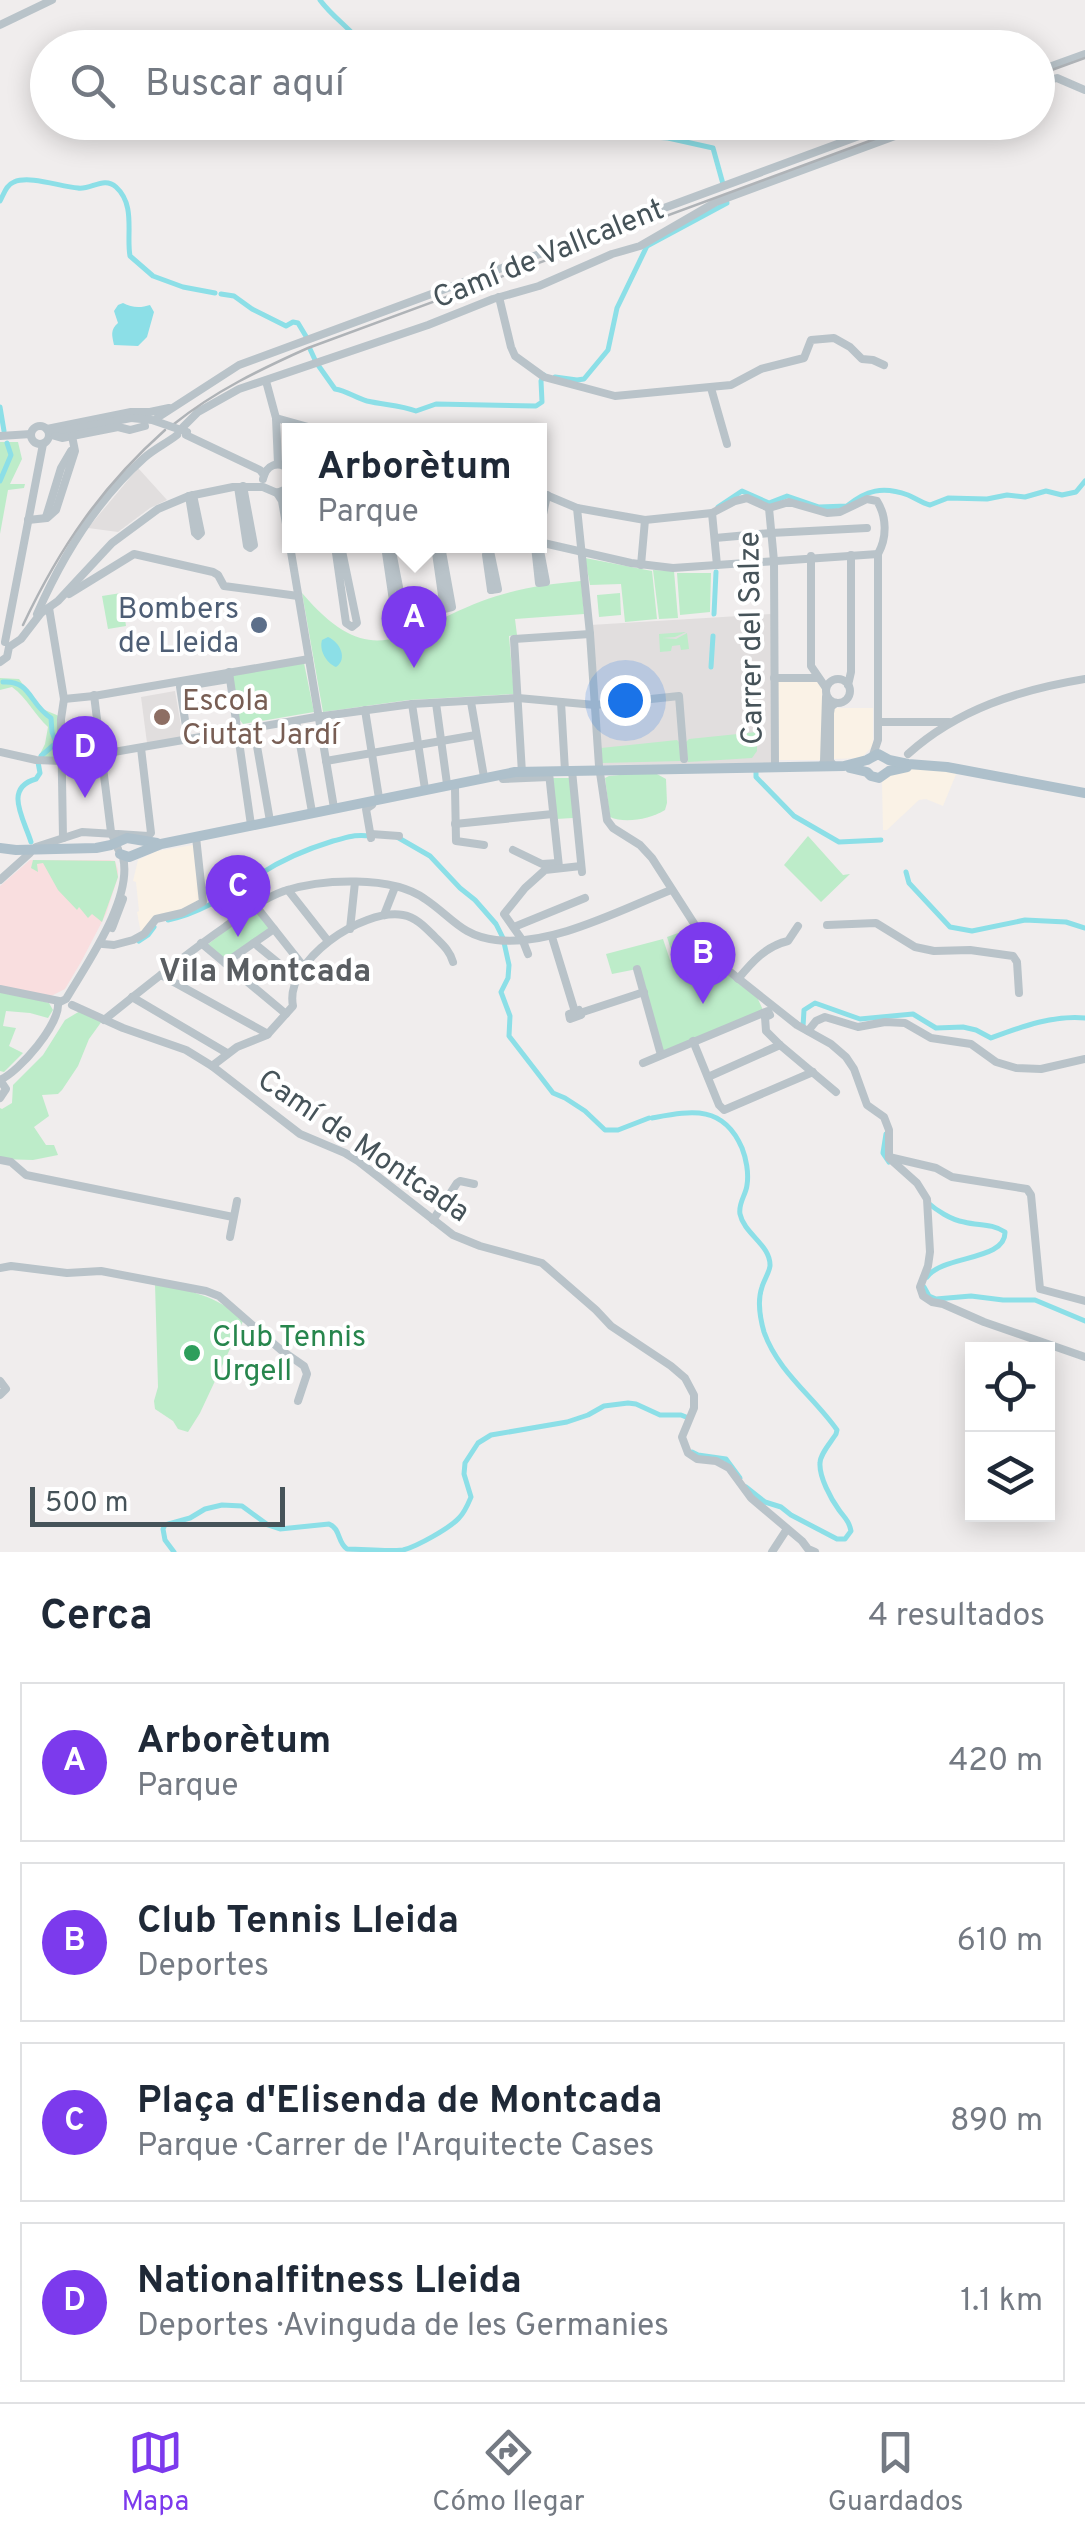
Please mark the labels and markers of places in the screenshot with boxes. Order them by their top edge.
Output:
pin: A [382,586,446,668]
place label: Bombers de Lleida [118,592,239,663]
marker: Bombers de Lleida [248,614,270,636]
place label: Escola Ciutat Jardí [182,684,341,755]
marker: Escola Ciutat Jardí [151,706,173,728]
pin: D [52,716,118,798]
pin: C [206,854,270,937]
pin: B [670,922,736,1004]
place label: Club Tennis Urgell [212,1320,366,1391]
marker: Club Tennis Urgell [181,1342,203,1364]

